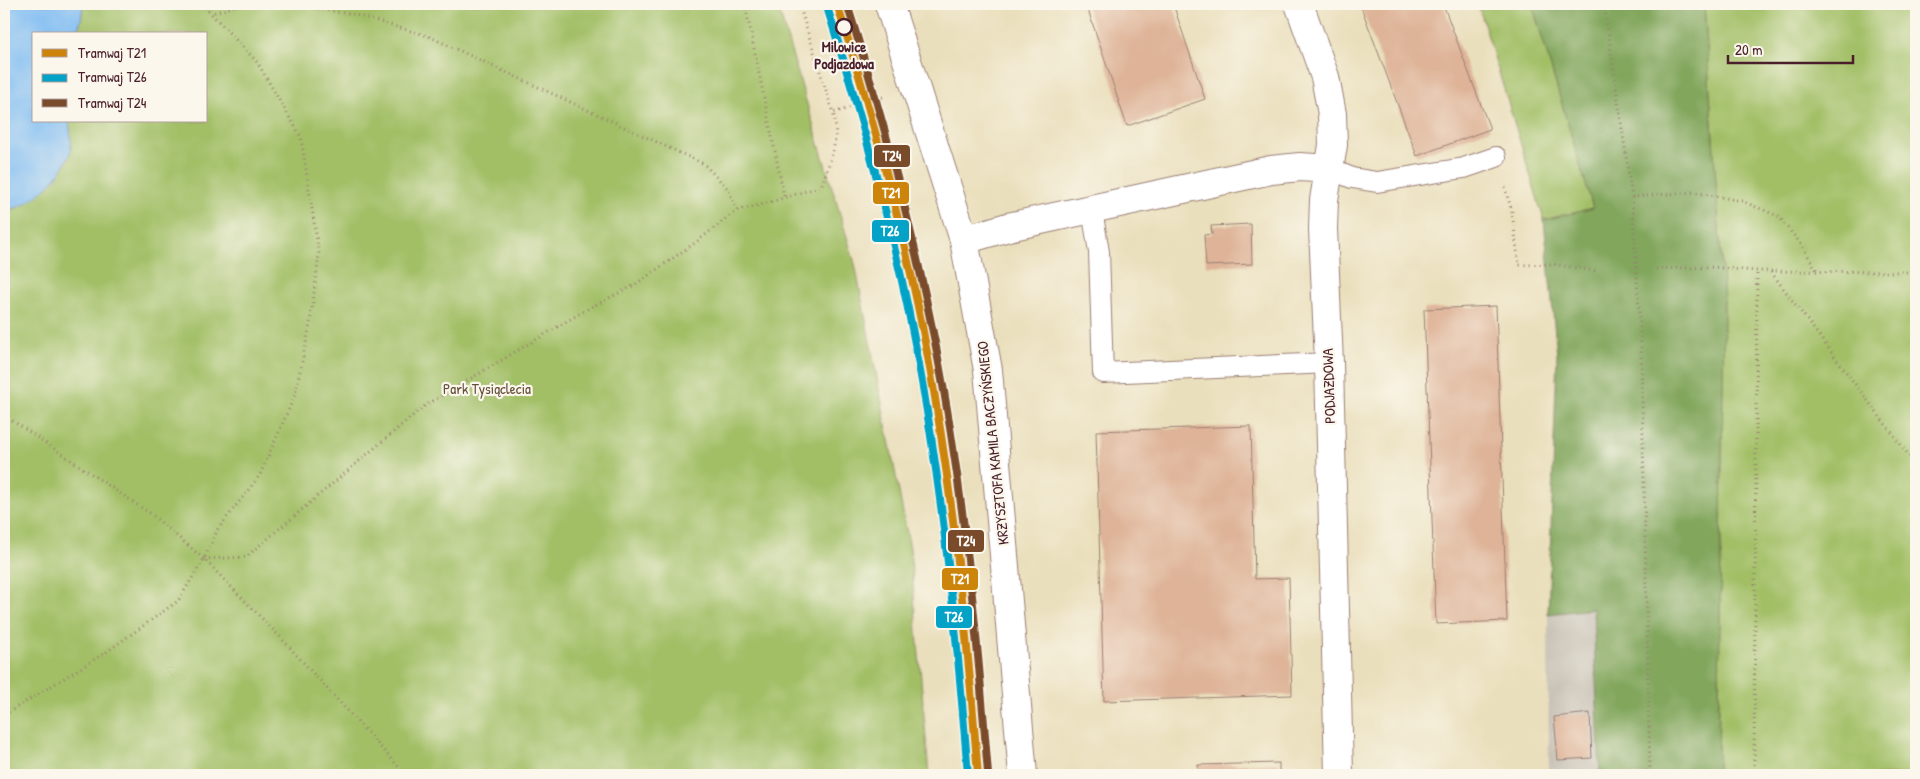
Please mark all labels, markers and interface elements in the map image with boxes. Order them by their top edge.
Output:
marker: Milowice Podjazdowa [835,18,853,36]
legend [32,32,208,122]
scale bar [1728,32,1852,64]
place label: Milowice Podjazdowa [814,36,874,74]
text: 20 m [1735,39,1762,60]
text: Tramwaj T21 [78,42,146,63]
text: Tramwaj T26 [78,66,147,87]
text: Tramwaj T24 [78,92,147,113]
line badge: T24 [873,144,911,168]
text: T24 [882,146,902,165]
line badge: T21 [872,181,910,205]
text: T21 [881,183,900,202]
line badge: T26 [871,219,910,243]
text: T26 [880,221,900,240]
street label: KRZYSZTOFA KAMILA BACZYŃSKIEGO [971,340,1014,546]
street label: PODJAZDOWA [1317,347,1340,424]
park label: Park Tysiąclecia [443,378,531,399]
line badge: T24 [947,529,985,553]
text: T24 [956,531,976,550]
line badge: T21 [941,567,979,591]
text: T21 [950,569,969,588]
line badge: T26 [935,605,973,629]
text: T26 [944,607,964,626]

